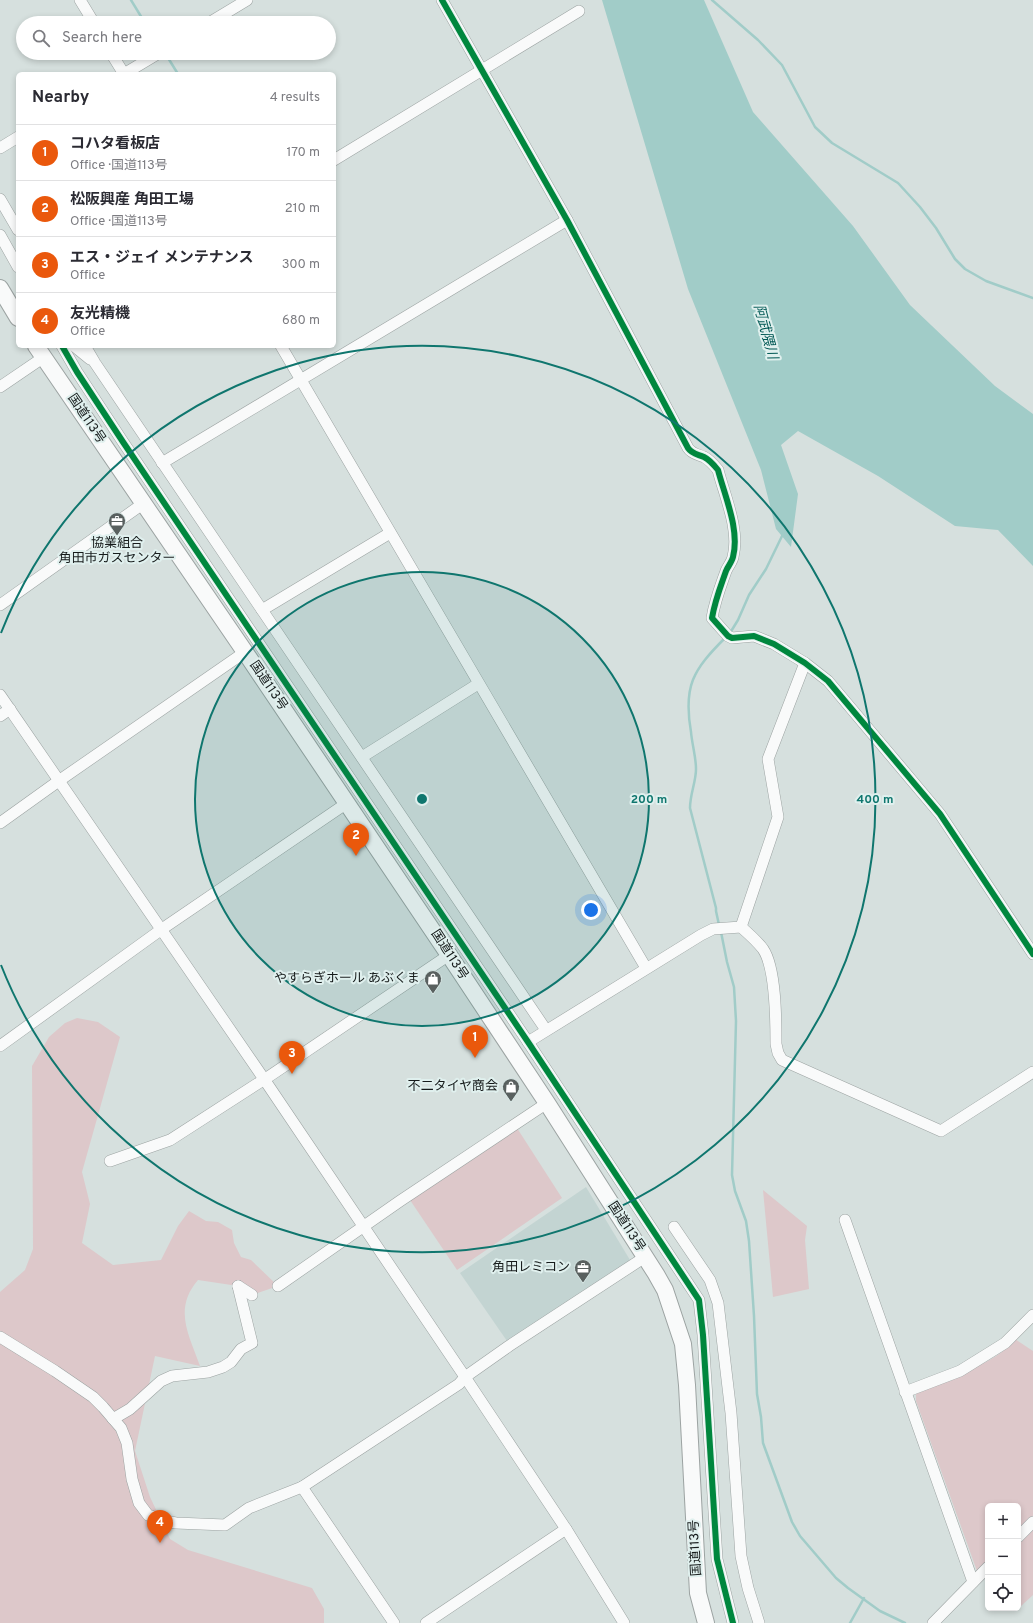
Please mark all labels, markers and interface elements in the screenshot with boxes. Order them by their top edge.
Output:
search box [16,16,336,60]
icon: search [30,27,52,49]
text: Search here [62,29,142,48]
text: Nearby [32,87,89,109]
text: 4 results [270,90,320,106]
text: コハタ看板店 [70,135,160,154]
text: 1 [42,145,48,161]
text: 170 m [286,145,320,161]
text: Office · 国道113号 [70,158,168,174]
text: 松阪興産 角田工場 [70,191,194,210]
text: 2 [41,201,49,217]
text: 210 m [285,201,320,217]
text: Office · 国道113号 [70,214,168,230]
text: エス・ジェイ メンテナンス [70,249,253,268]
text: 3 [41,257,49,273]
text: 300 m [282,257,320,273]
text: Office [70,268,105,284]
water label: 阿武隈川 [750,303,781,363]
text: 友光精機 [70,305,130,324]
text: 4 [41,313,49,329]
text: 680 m [282,313,320,329]
text: Office [70,324,105,340]
street label: 国道113号 [64,391,108,447]
office icon: 協業組合 角田市ガスセンター [107,511,127,536]
place label: 協業組合 角田市ガスセンター [58,535,176,567]
street label: 国道113号 [246,658,290,714]
centre of rings [415,792,429,806]
text: 200 m [631,792,667,808]
text: 400 m [856,792,894,808]
pin: 2 [343,823,369,856]
your location [581,900,601,920]
street label: 国道113号 [427,927,471,983]
shop icon: やすらぎホール あぶくま [423,969,443,994]
place label: やすらぎホール あぶくま [274,970,420,987]
pin: 1 [462,1025,488,1058]
pin: 3 [279,1041,305,1074]
shop icon: 不二タイヤ商会 [501,1077,521,1102]
place label: 不二タイヤ商会 [407,1079,498,1095]
street label: 国道113号 [604,1199,648,1255]
office icon: 角田レミコン [573,1258,593,1283]
place label: 角田レミコン [492,1260,570,1276]
map controls [985,1503,1021,1611]
button: + [985,1503,1021,1539]
pin: 4 [147,1510,173,1543]
street label: 国道113号 [687,1519,705,1577]
button: − [985,1539,1021,1575]
button: locate [985,1575,1021,1611]

